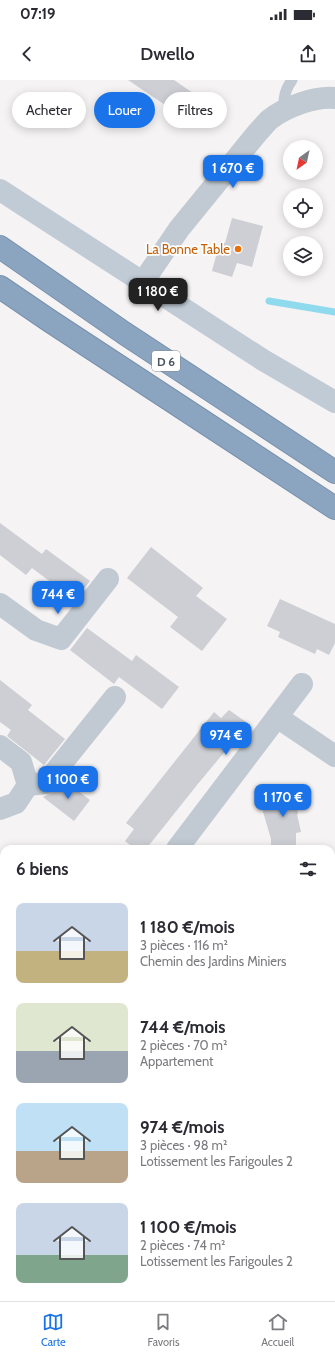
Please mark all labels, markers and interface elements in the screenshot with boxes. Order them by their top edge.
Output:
text: 07:19 [20,5,56,23]
icon: back [16,43,38,65]
text: Dwello [140,43,195,65]
icon: share [297,43,319,65]
chip: Acheter [12,92,86,128]
chip: Louer [94,92,155,128]
chip: Filtres [163,92,227,128]
north arrow [283,140,323,180]
map controls [283,140,323,276]
pin: 1 670 € [196,155,270,189]
text: 1 670 € [212,160,254,176]
button: locate [283,188,323,228]
button: layers [283,236,323,276]
place label: La Bonne Table [146,241,230,257]
marker: La Bonne Table [233,244,243,254]
pin: 1 180 € [121,278,195,312]
text: 1 180 € [138,283,178,299]
road number: D 6 [152,351,180,371]
pin: 744 € [30,581,86,615]
text: 744 € [41,586,75,602]
pin: 974 € [198,722,254,756]
text: 974 € [210,727,242,743]
pin: 1 100 € [31,766,105,800]
text: 1 100 € [47,771,89,787]
pin: 1 170 € [246,784,320,818]
text: 1 170 € [263,789,303,805]
icon: filters [297,858,319,880]
text: 6 biens [16,859,69,879]
text: 1 180 €/mois [140,917,235,937]
icon: home [48,919,96,967]
text: 3 pièces · 116 m² [140,937,228,953]
text: Chemin des Jardins Miniers [140,953,287,969]
text: 744 €/mois [140,1017,225,1037]
icon: home [48,1019,96,1067]
text: 2 pièces · 70 m² [140,1037,227,1053]
text: Appartement [140,1053,213,1069]
text: 974 €/mois [140,1117,224,1137]
icon: home [48,1119,96,1167]
text: 3 pièces · 98 m² [140,1137,227,1153]
text: Lotissement les Farigoules 2 [140,1153,293,1169]
text: 1 100 €/mois [140,1217,237,1237]
icon: home [48,1219,96,1267]
text: 2 pièces · 74 m² [140,1237,225,1253]
text: Lotissement les Farigoules 2 [140,1253,293,1269]
tab: Carte [41,1311,66,1349]
tab: Favoris [148,1311,179,1349]
tab: Accueil [261,1311,294,1349]

